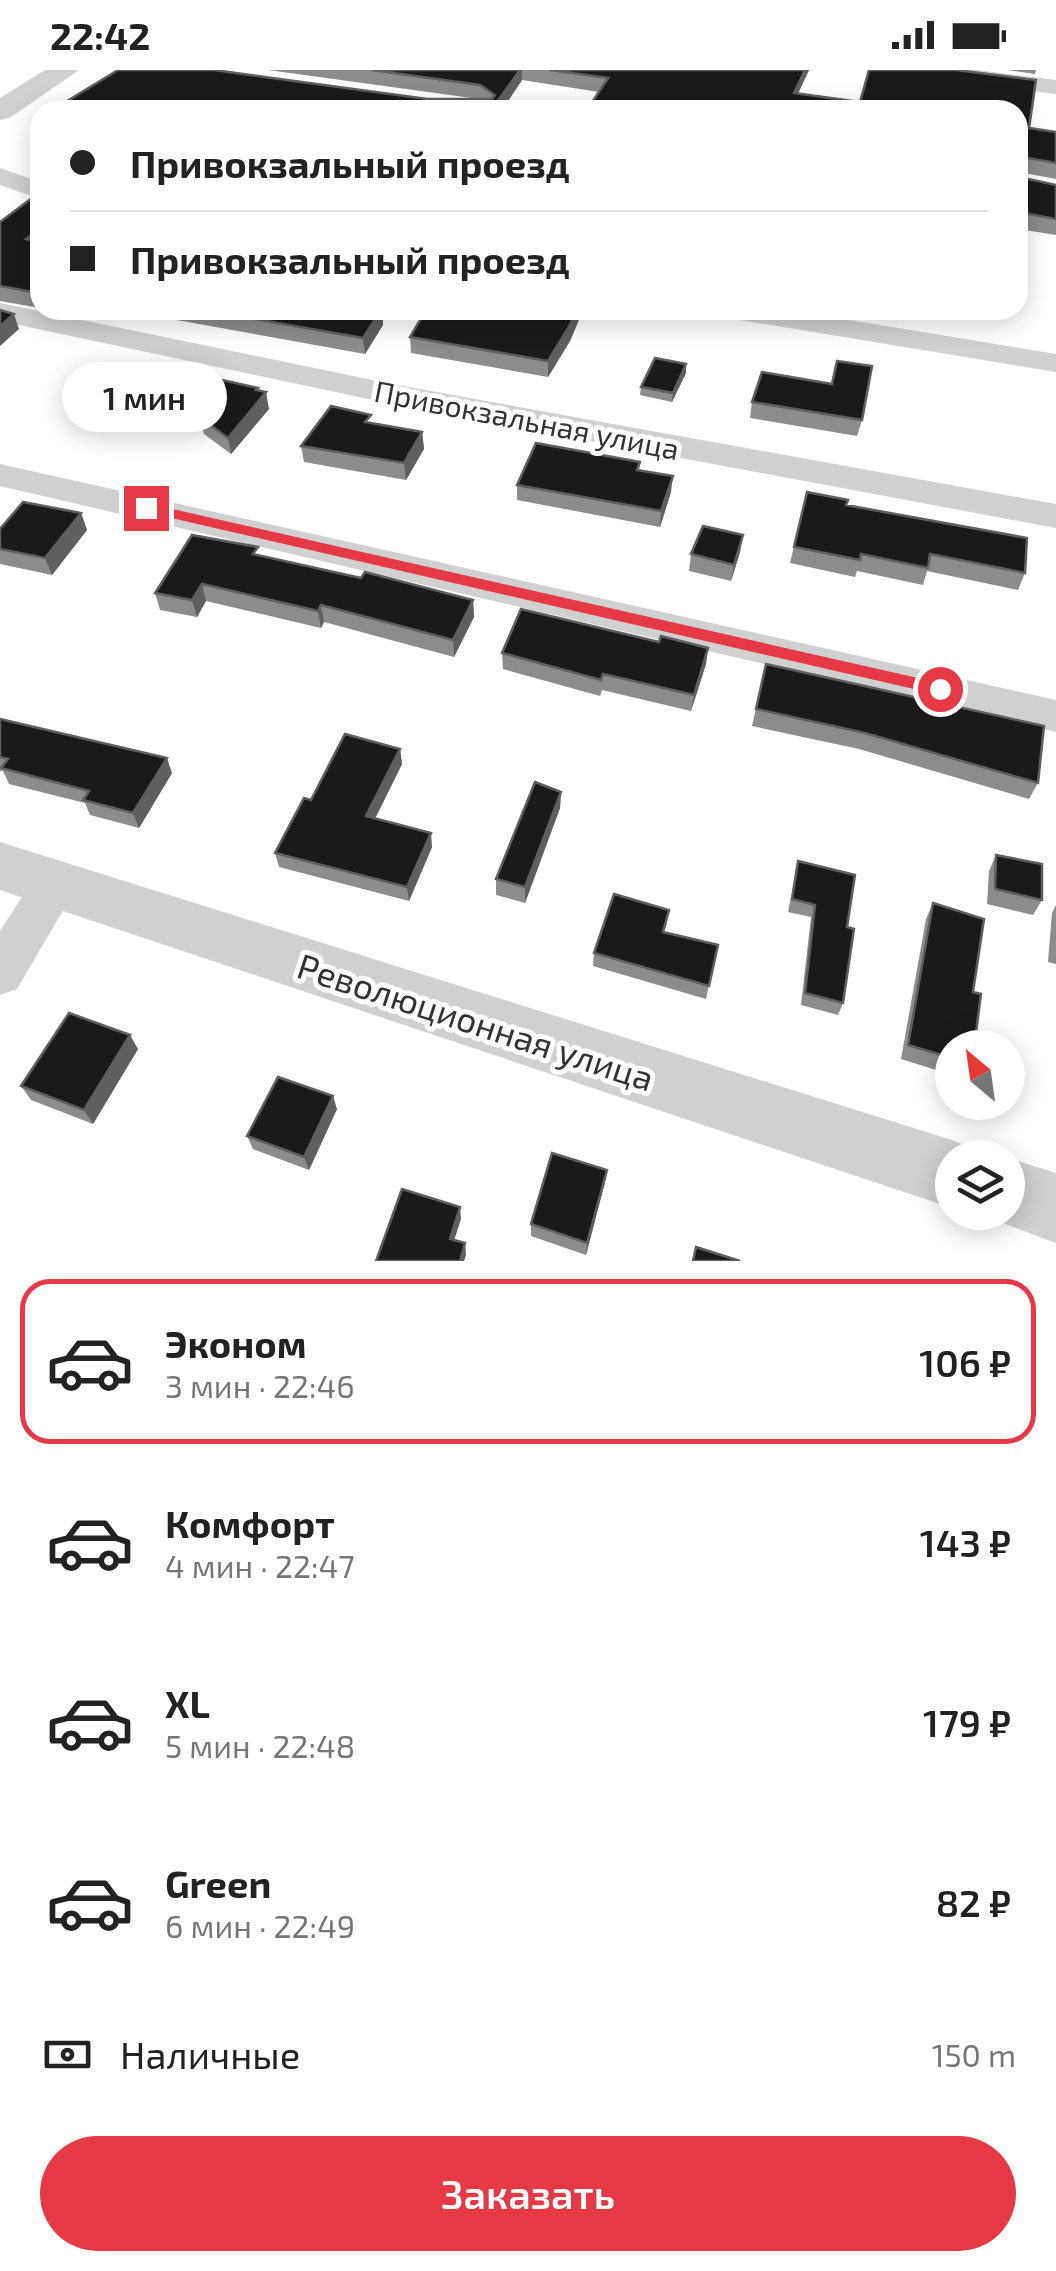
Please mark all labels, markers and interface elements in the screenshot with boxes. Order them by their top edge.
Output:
text: 22:42 [50,12,150,58]
text: Привокзальный проезд [130,140,570,186]
text: Привокзальный проезд [130,236,570,282]
callout: 1 мин [64,363,228,433]
street label: Привокзальная улица [371,372,682,467]
text: 1 мин [103,378,186,416]
route end [124,486,169,531]
route start [918,667,963,712]
street label: Революционная улица [292,944,659,1099]
north arrow [935,1030,1025,1120]
map controls [935,1030,1025,1230]
button: layers [935,1140,1025,1230]
icon: car [45,1317,135,1407]
text: Эконом [165,1320,307,1366]
text: 106 ₽ [919,1339,1011,1385]
text: 3 мин · 22:46 [165,1366,355,1404]
icon: car [45,1497,135,1587]
text: Комфорт [165,1500,335,1546]
text: 143 ₽ [920,1519,1011,1565]
text: 4 мин · 22:47 [165,1546,355,1584]
icon: car [45,1677,135,1767]
text: XL [165,1680,210,1726]
text: 179 ₽ [923,1699,1011,1745]
text: 5 мин · 22:48 [165,1726,355,1764]
icon: car [45,1857,135,1947]
text: Green [165,1860,271,1906]
text: 82 ₽ [936,1879,1011,1925]
text: 6 мин · 22:49 [165,1906,355,1944]
icon: cash [40,2027,95,2082]
text: Наличные [120,2031,300,2077]
text: 150 m [932,2035,1016,2073]
button: Заказать [40,2136,1016,2251]

